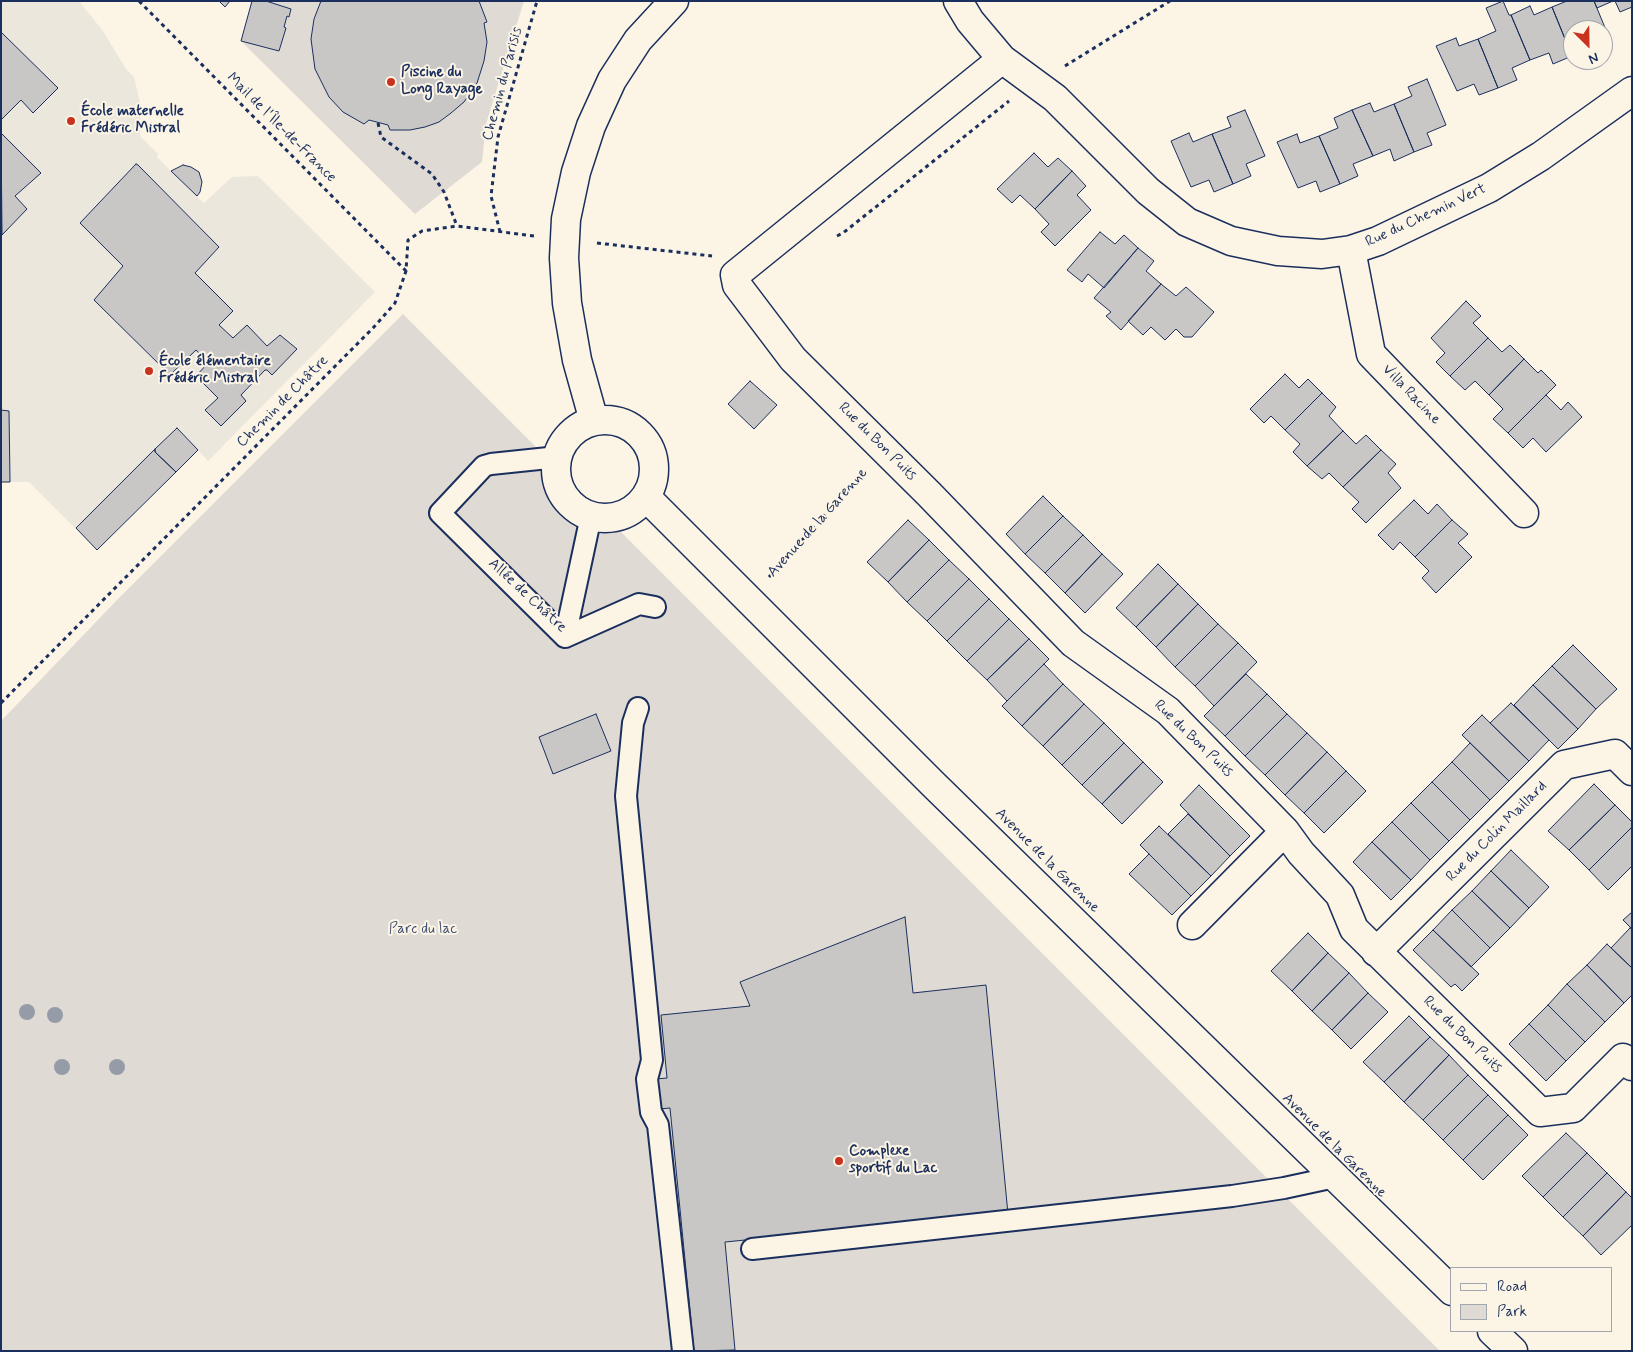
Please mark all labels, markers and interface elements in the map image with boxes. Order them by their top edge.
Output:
north arrow [1563,20,1613,70]
street label: Chemin du Parisis [479,25,527,143]
text: N [1586,48,1601,68]
place label: Piscine du Long Rayage [401,64,483,99]
street label: Mail de l'Île-de-France [222,69,340,187]
marker: Piscine du Long Rayage [385,76,397,88]
place label: École maternelle Frédéric Mistral [81,103,184,138]
marker: École maternelle Frédéric Mistral [65,115,77,127]
street label: Rue du Chemin Vert [1363,180,1489,252]
street label: Chemin de Châtre [233,352,333,452]
place label: École élémentaire Frédéric Mistral [159,353,271,388]
street label: Villa Racine [1378,361,1444,429]
marker: École élémentaire Frédéric Mistral [143,365,155,377]
street label: Rue du Bon Puits [834,399,920,485]
street label: Avenue de la Garenne [764,465,872,581]
street label: Allée de Châtre [484,555,570,637]
street label: Rue du Bon Puits [1150,697,1236,781]
street label: Rue du Colin Maillard [1443,778,1551,886]
street label: Avenue de la Garenne [991,805,1103,917]
park label: Parc du lac [389,921,457,939]
street label: Rue du Bon Puits [1419,993,1505,1077]
street label: Avenue de la Garenne [1278,1090,1390,1202]
place label: Complexe sportif du Lac [849,1143,937,1178]
marker: Complexe sportif du Lac [833,1155,845,1167]
legend [1450,1267,1613,1332]
text: Road [1497,1277,1527,1297]
text: Park [1497,1302,1527,1322]

